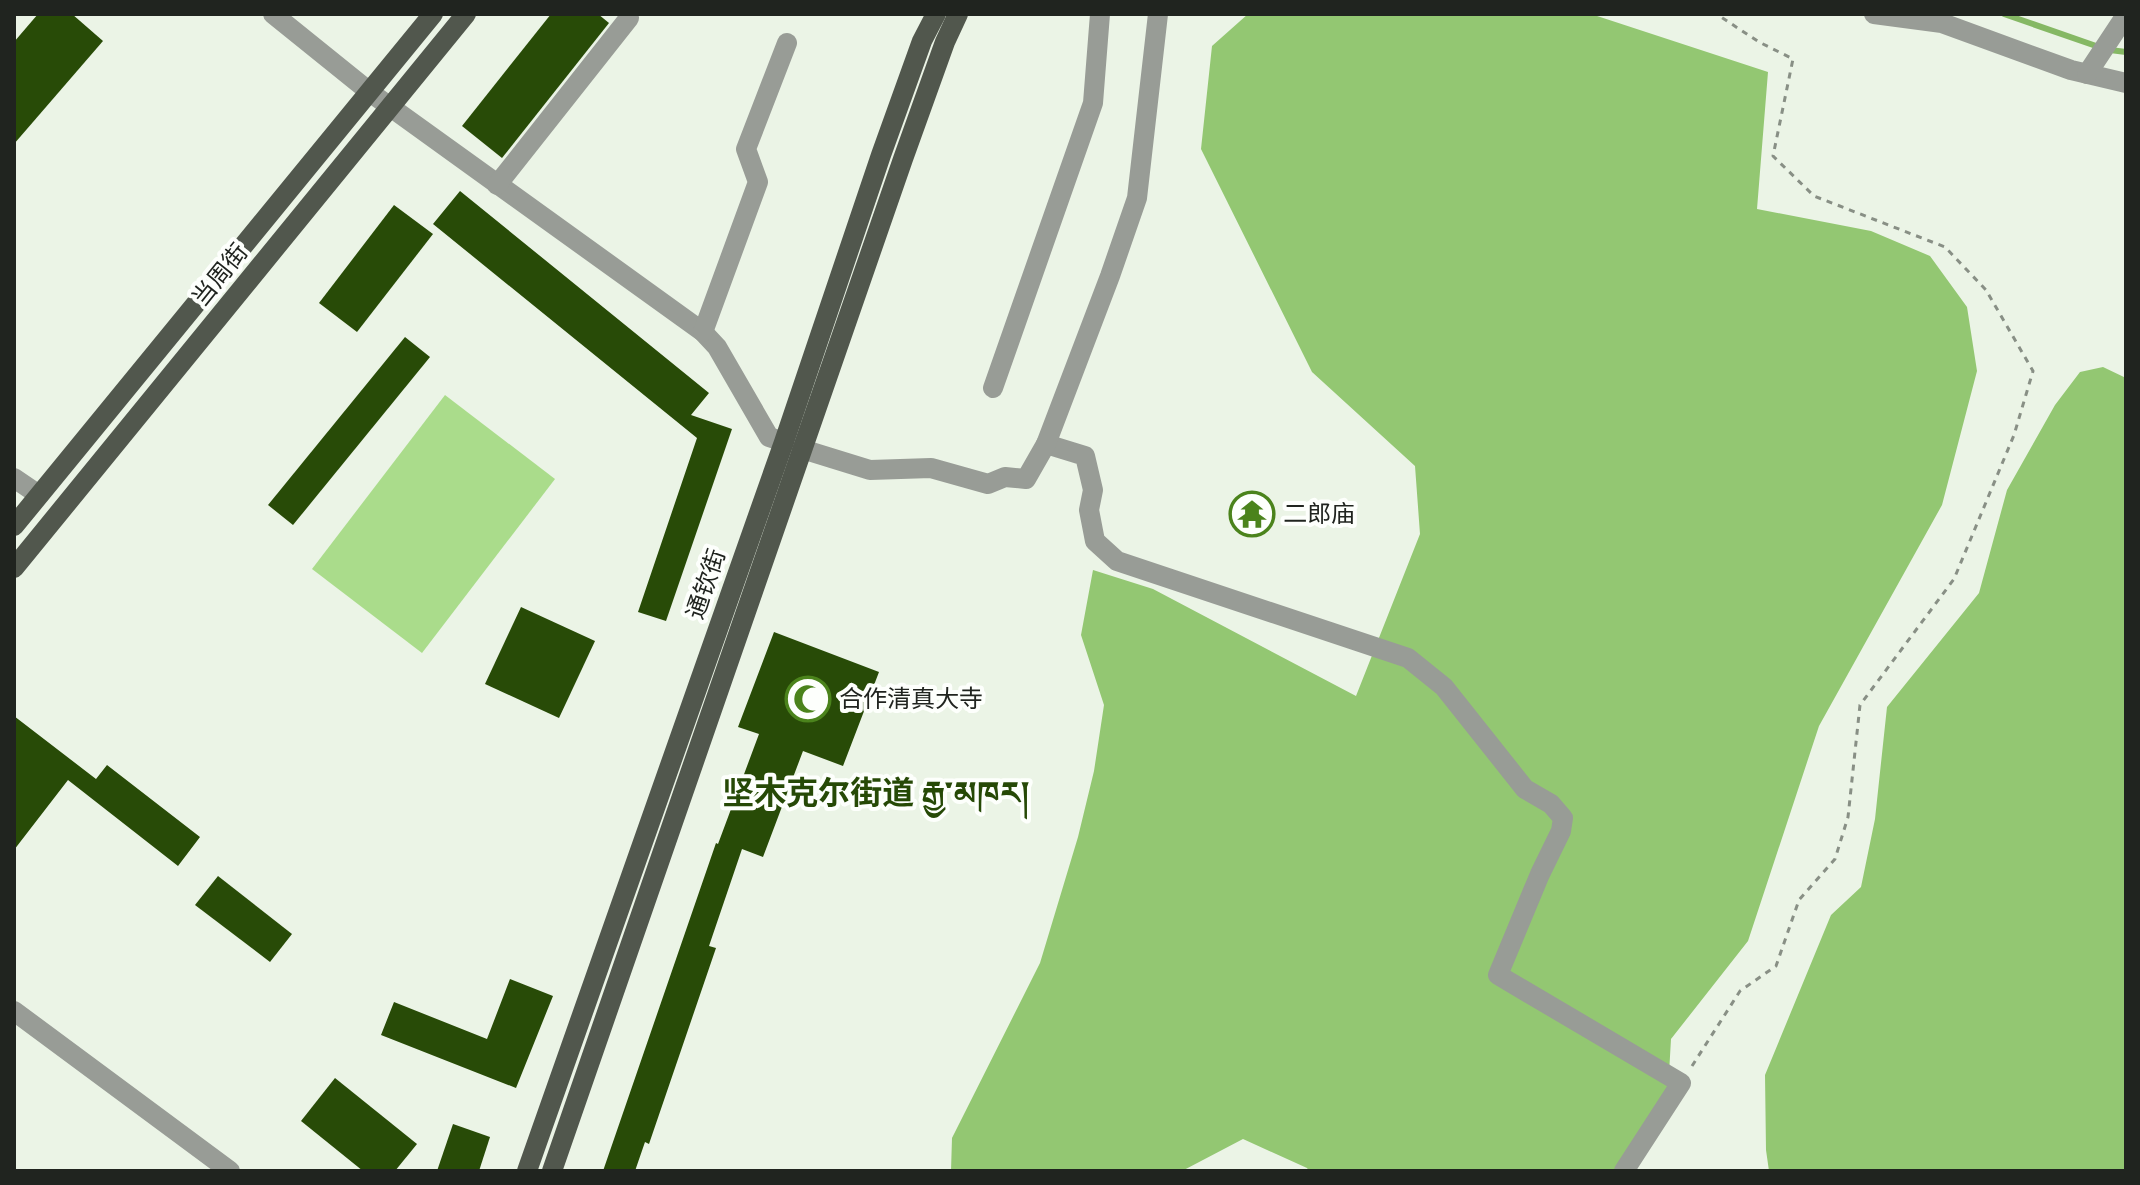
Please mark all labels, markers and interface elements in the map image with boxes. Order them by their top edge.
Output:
street label: 当周街 [186,238,254,312]
temple icon: 二郎庙 [1228,490,1276,538]
place label: 二郎庙 [1283,500,1355,528]
street label: 通钦街 [681,545,731,623]
mosque icon: 合作清真大寺 [784,675,832,723]
place label: 合作清真大寺 [839,685,983,713]
district label: 坚木克尔街道 རྒྱ་མཁར། [722,774,1030,820]

